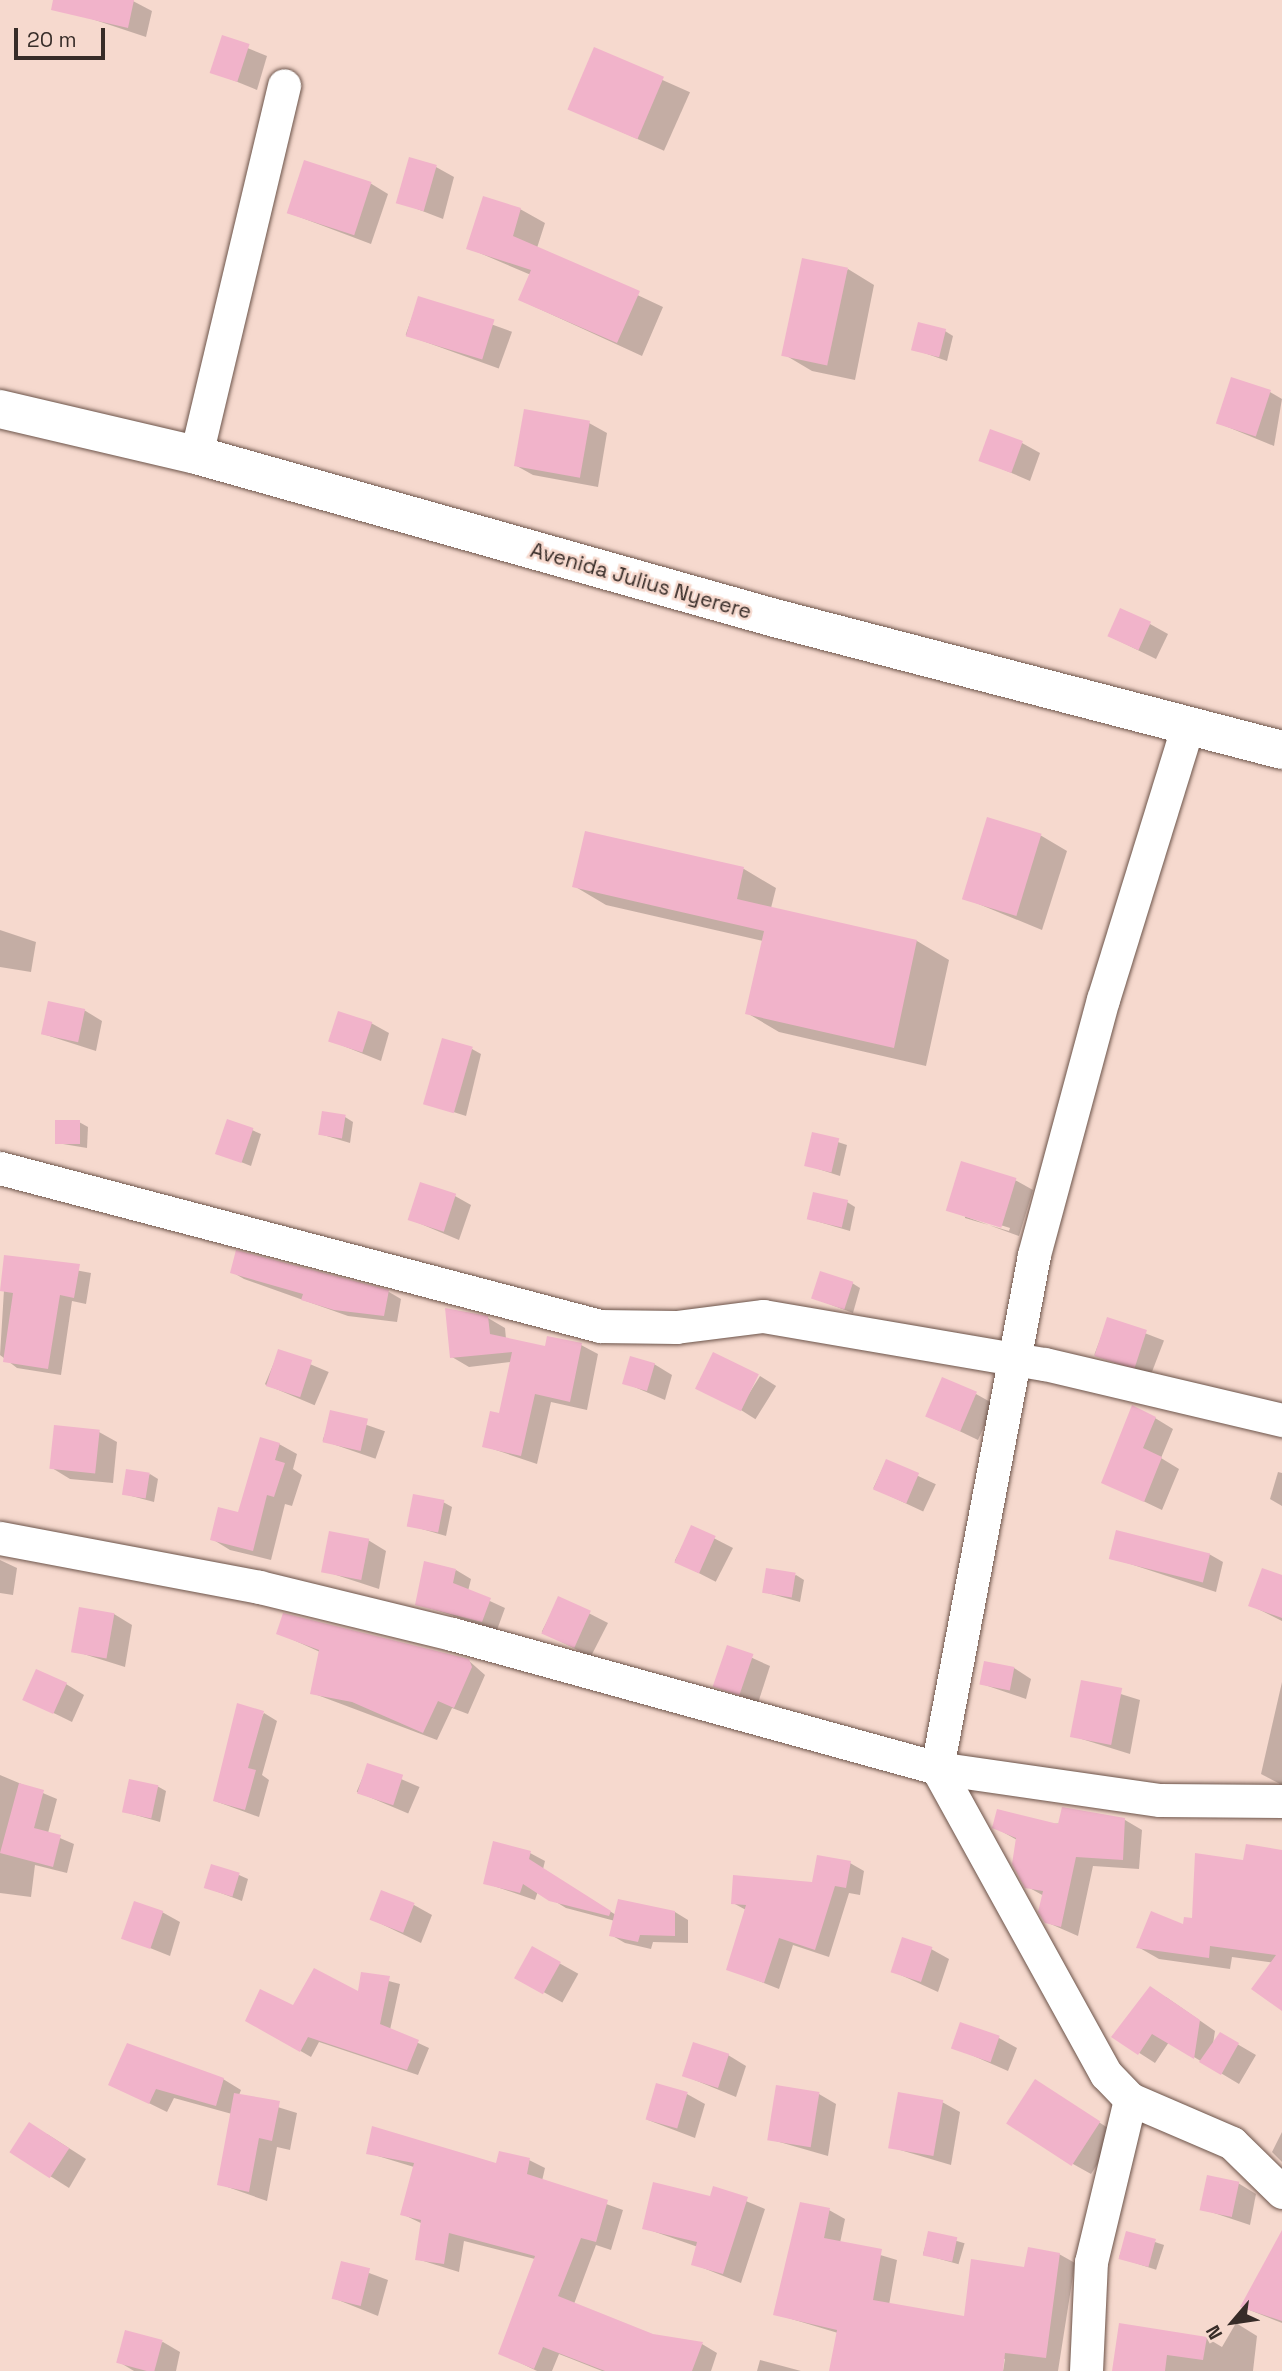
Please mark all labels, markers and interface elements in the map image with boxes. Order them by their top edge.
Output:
scale bar [18,14,108,58]
text: 20 m [27,26,77,53]
street label: Avenida Julius Nyerere [528,537,754,625]
north arrow [1198,2287,1268,2357]
text: N [1200,2321,1228,2344]

